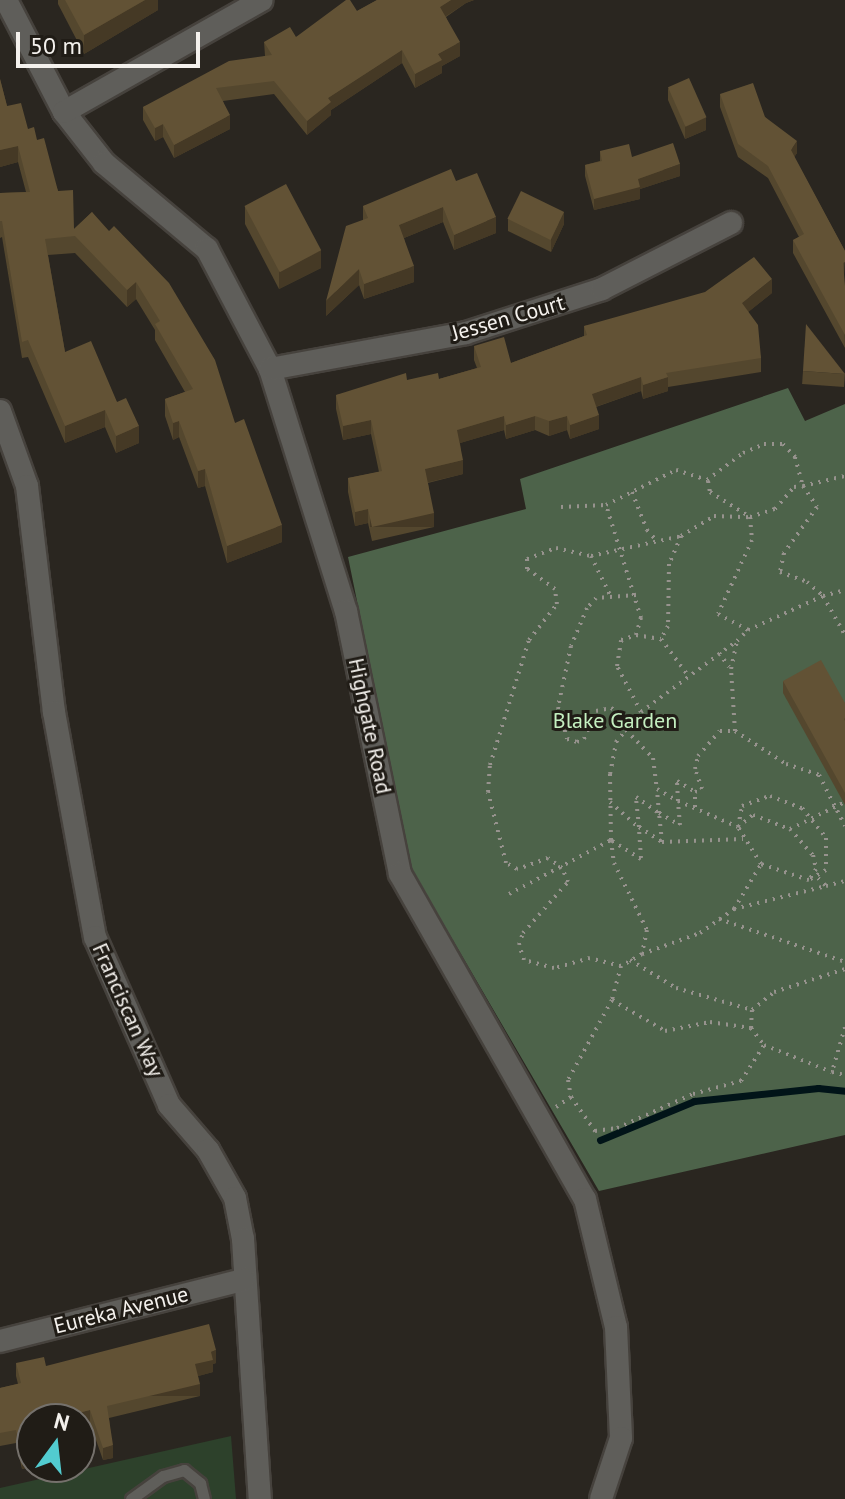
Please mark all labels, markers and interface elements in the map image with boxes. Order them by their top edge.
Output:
scale bar [20,16,204,66]
text: 50 m [30,30,82,61]
street label: Jessen Court [448,289,568,347]
street label: Highgate Road [343,656,397,796]
park label: Blake Garden [553,708,677,734]
street label: Franciscan Way [87,939,169,1081]
street label: Eureka Avenue [51,1280,191,1340]
north arrow [16,1403,96,1483]
text: N [51,1406,72,1437]

